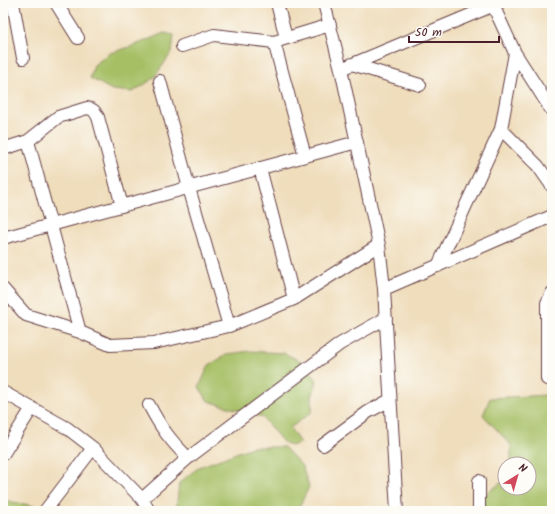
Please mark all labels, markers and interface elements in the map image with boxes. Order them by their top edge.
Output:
scale bar [409,18,499,44]
text: 50 m [415,23,442,42]
north arrow [497,456,537,496]
text: N [514,460,531,478]

